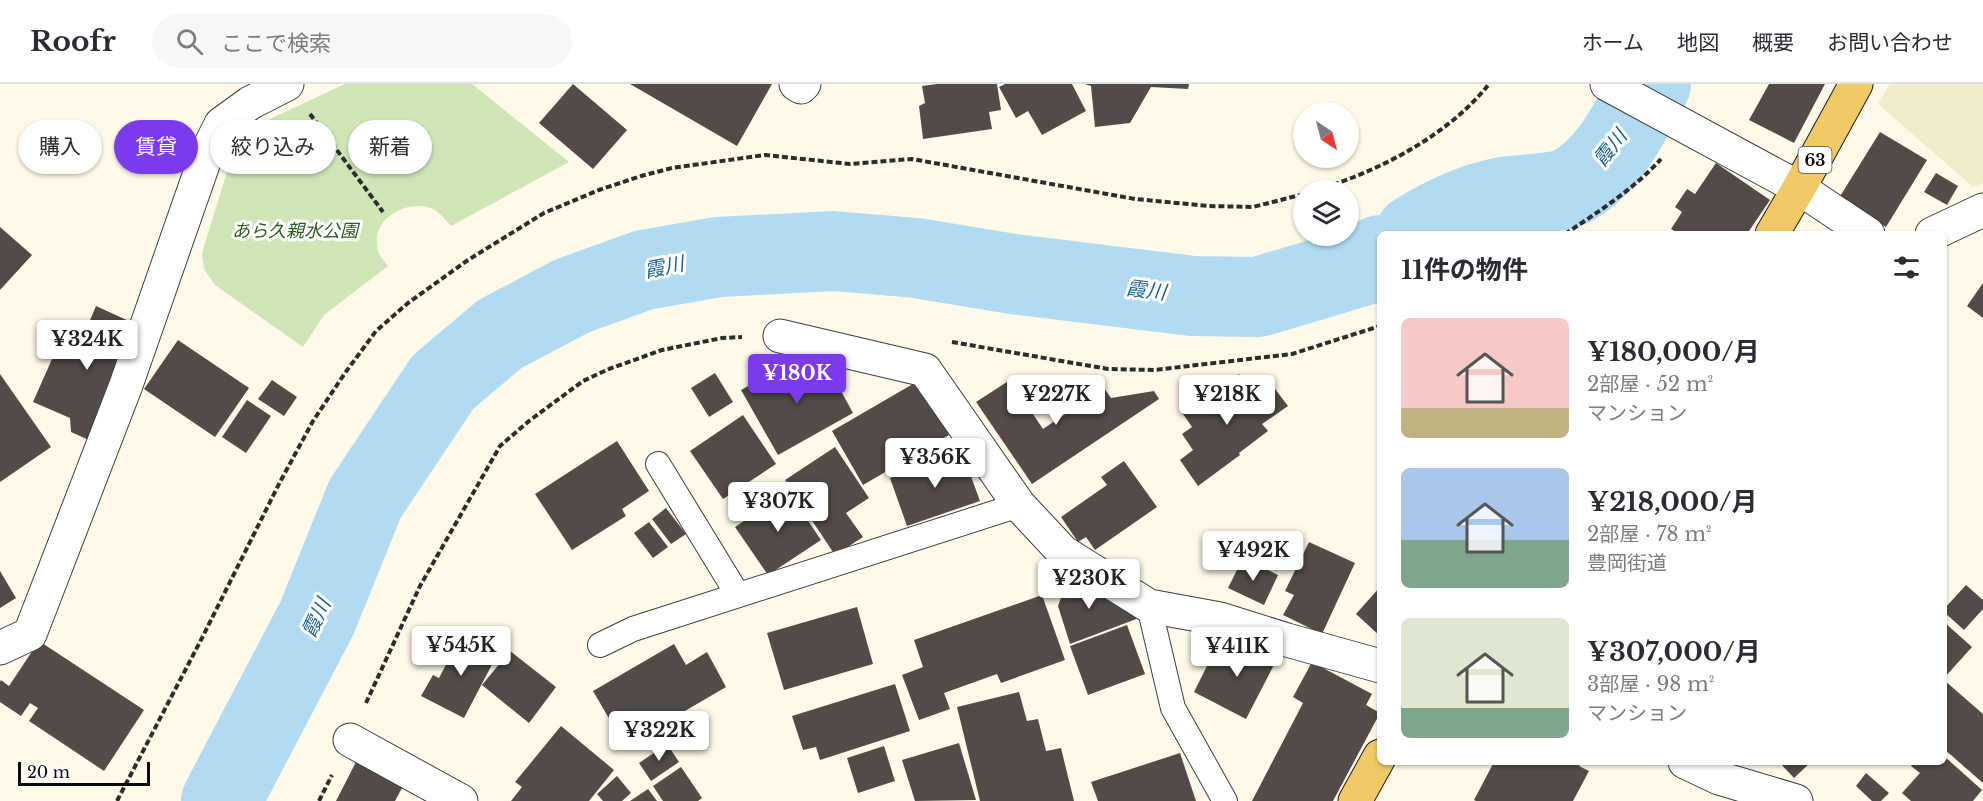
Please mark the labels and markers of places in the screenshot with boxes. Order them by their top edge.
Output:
pin: ¥324K [45,320,129,371]
pin: ¥180K [755,354,839,405]
pin: ¥227K [1014,375,1098,426]
pin: ¥218K [1185,375,1269,426]
pin: ¥356K [893,438,977,489]
pin: ¥307K [736,482,820,533]
pin: ¥492K [1211,531,1295,582]
pin: ¥230K [1047,559,1131,610]
pin: ¥545K [419,626,503,677]
pin: ¥411K [1195,627,1279,678]
pin: ¥322K [617,711,701,762]

